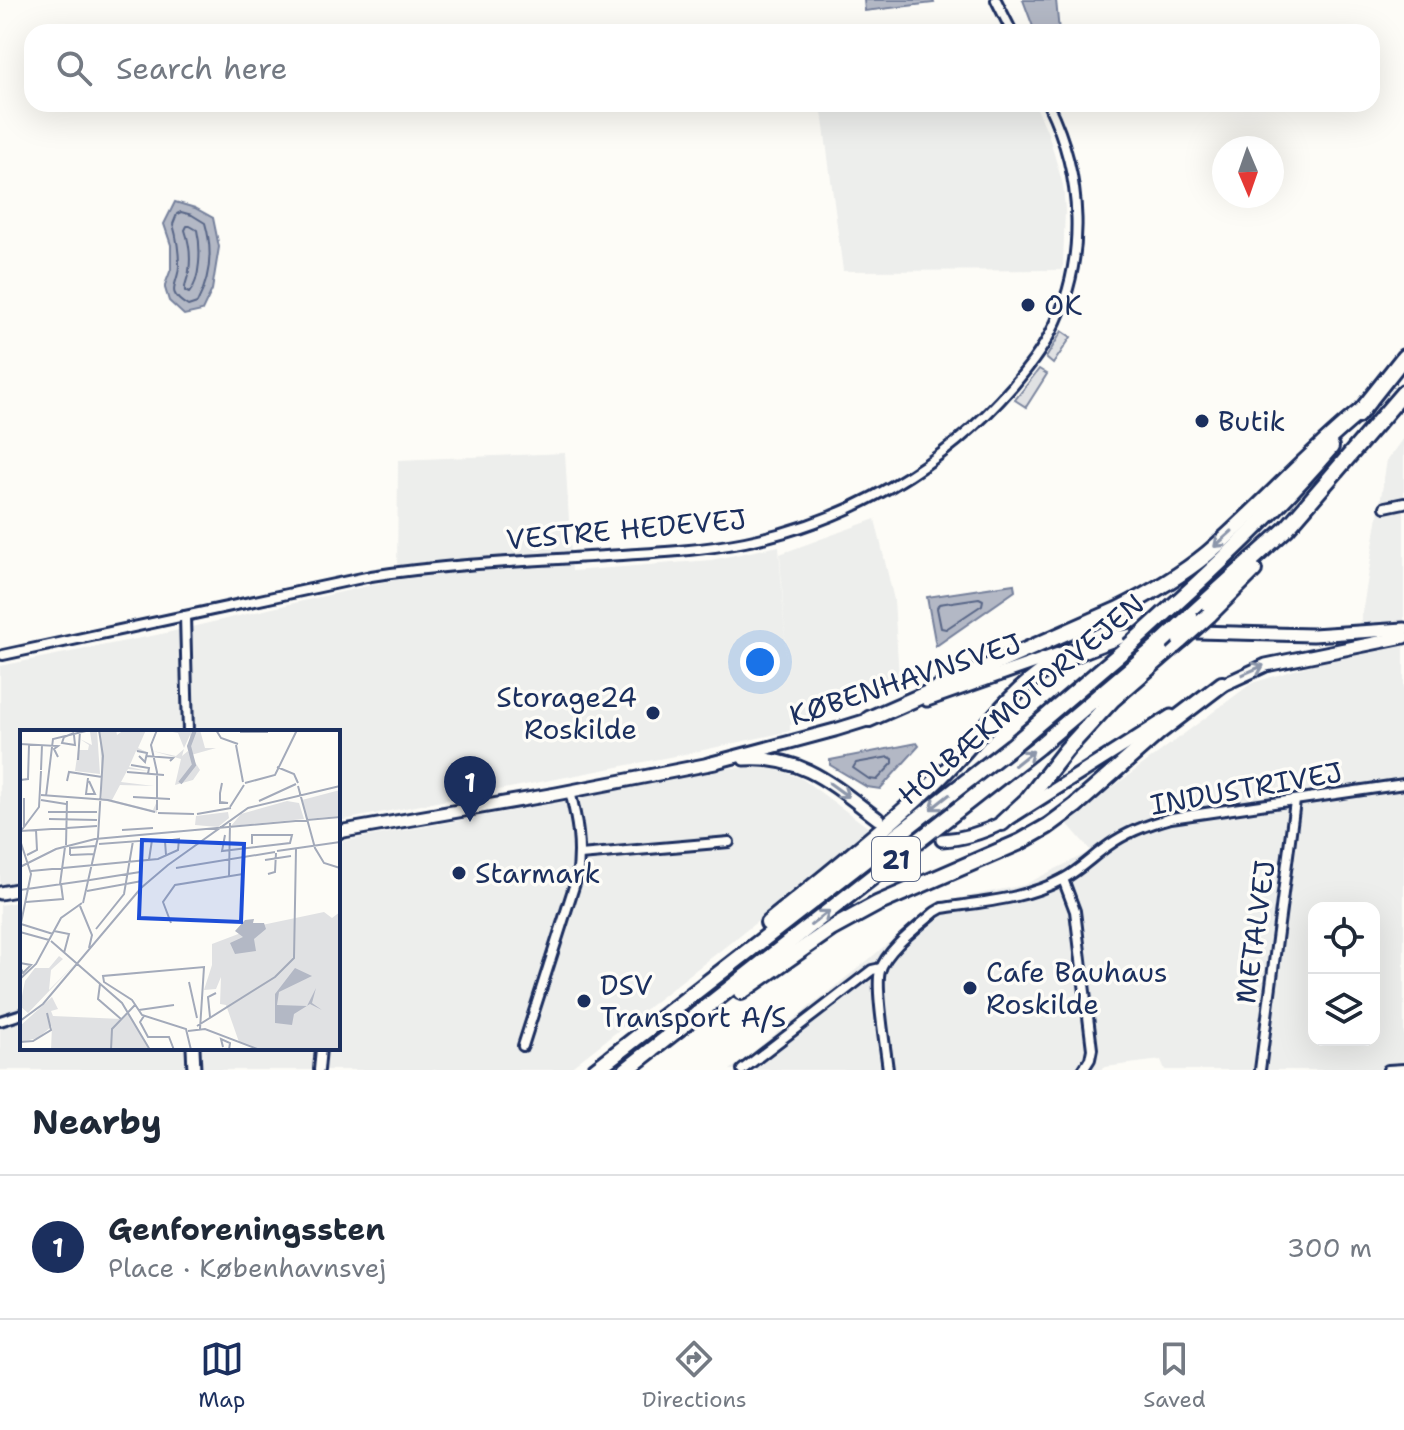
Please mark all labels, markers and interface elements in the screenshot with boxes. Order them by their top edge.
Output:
search box [24,24,1380,112]
icon: search [52,46,96,90]
text: Search here [116,48,287,89]
north arrow [1212,136,1284,208]
place label: OK [1044,286,1082,324]
marker: OK [1019,296,1037,314]
place label: Butik [1218,402,1286,440]
marker: Butik [1193,412,1211,430]
street label: VESTRE HEDEVEJ [505,500,747,558]
one-way arrow [1214,530,1234,548]
street label: HOLBÆKMOTORVEJEN [890,585,1152,813]
street label: KØBENHAVNSVEJ [784,624,1026,734]
your location [740,642,780,682]
one-way arrow [1241,662,1265,677]
place label: Storage24 Roskilde [496,678,637,748]
marker: Storage24 Roskilde [644,704,662,722]
inset map [20,730,340,1050]
one-way arrow [1013,749,1034,766]
street label: INDUSTRIVEJ [1147,752,1345,824]
pin: 1 [444,756,496,822]
one-way arrow [827,781,849,798]
one-way arrow [930,794,951,811]
road number: 21 [872,837,920,881]
place label: Starmark [475,854,601,892]
street label: METALVEJ [1226,858,1284,1006]
marker: Starmark [450,864,468,882]
map controls [1308,902,1380,1046]
button: locate [1308,902,1380,974]
one-way arrow [809,910,830,927]
place label: Cafe Bauhaus Roskilde [986,953,1168,1023]
place label: DSV Transport A/S [600,966,786,1036]
button: layers [1308,974,1380,1046]
marker: Cafe Bauhaus Roskilde [961,979,979,997]
marker: DSV Transport A/S [575,992,593,1010]
text: Nearby [32,1099,162,1145]
text: Genforeningssten [108,1209,385,1250]
text: 1 [52,1230,64,1265]
text: 300 m [1287,1230,1372,1265]
text: Place · Københavnsvej [108,1250,386,1285]
tab: Map [198,1337,245,1414]
tab: Directions [642,1337,747,1414]
tab: Saved [1143,1337,1206,1414]

